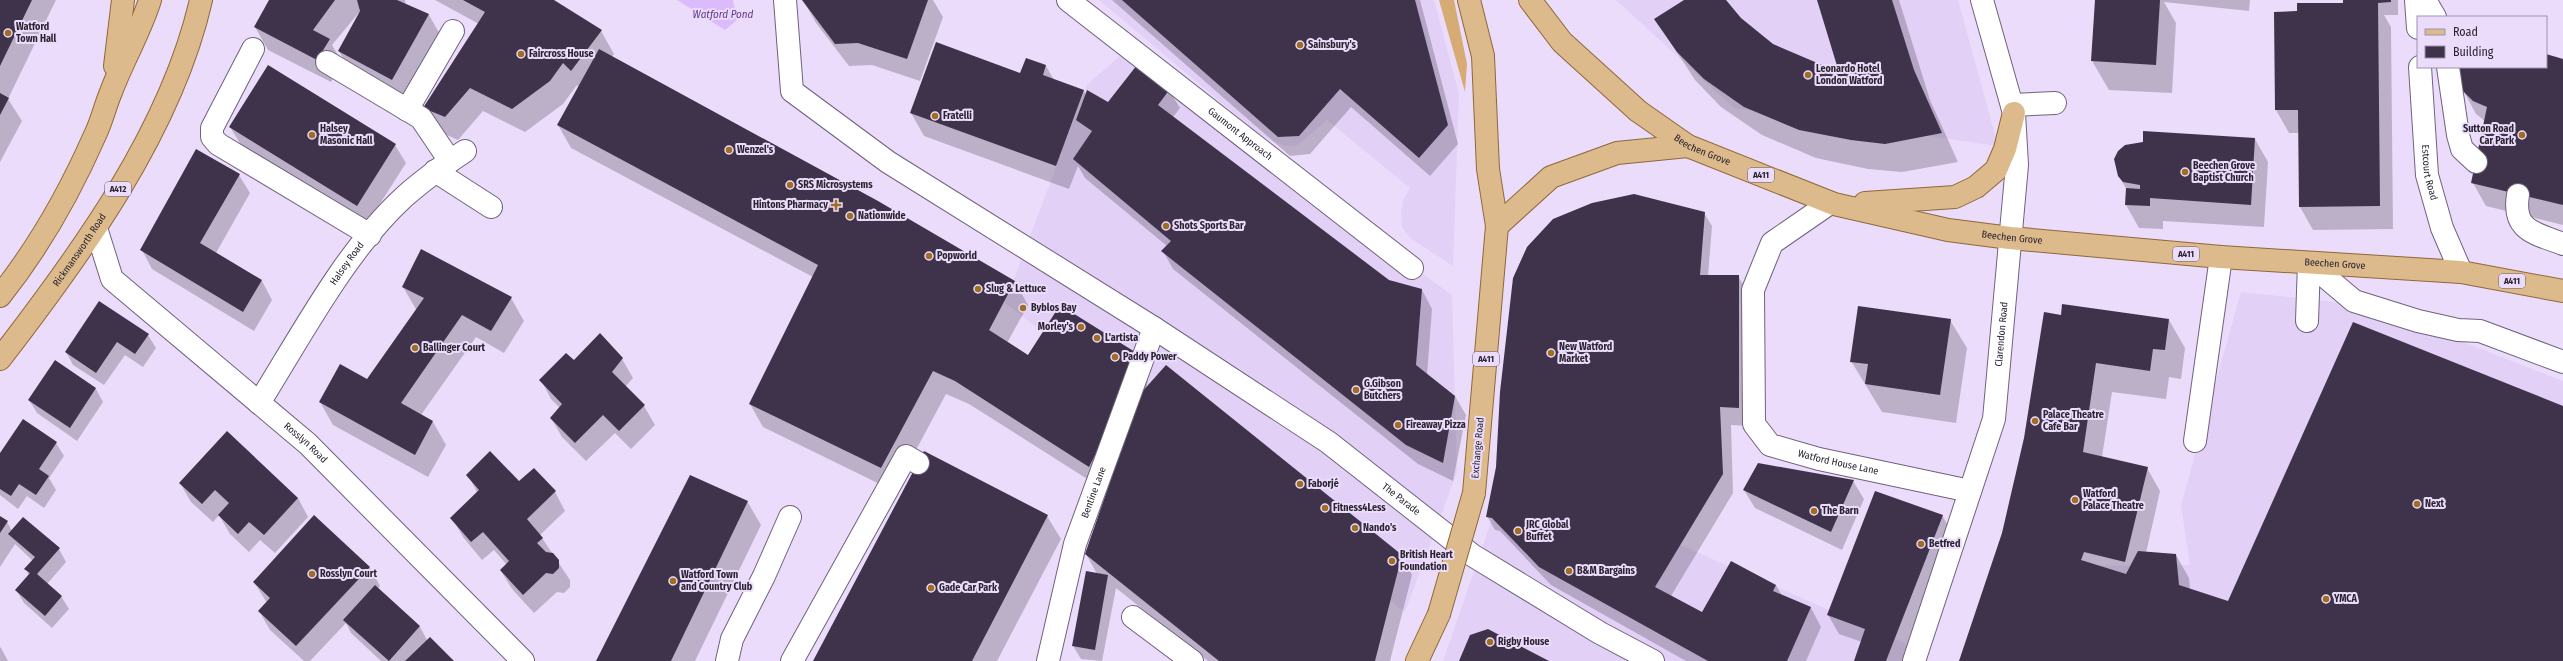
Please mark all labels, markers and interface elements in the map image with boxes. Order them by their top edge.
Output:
water label: Watford Pond [693,8,754,21]
legend [2417,16,2547,68]
place label: Watford Town Hall [16,21,56,45]
text: Road [2453,25,2478,39]
marker: Watford Town Hall [3,28,13,38]
place label: Sainsbury's [1308,39,1357,51]
marker: Sainsbury's [1295,40,1305,50]
text: Building [2453,45,2494,59]
place label: Faircross House [529,48,594,60]
marker: Faircross House [516,49,526,59]
place label: Leonardo Hotel London Watford [1816,63,1882,87]
marker: Leonardo Hotel London Watford [1803,70,1813,80]
street label: Gaumont Approach [1205,105,1275,163]
place label: Fratelli [943,110,972,122]
marker: Fratelli [930,111,940,121]
place label: Halsey Masonic Hall [320,123,373,147]
place label: Sutton Road Car Park [2463,123,2515,147]
marker: Halsey Masonic Hall [307,130,317,140]
marker: Sutton Road Car Park [2517,130,2527,140]
street label: Beechen Grove [1671,132,1732,168]
place label: Wenzel's [737,144,774,156]
street label: Estcourt Road [2419,144,2440,202]
marker: Wenzel's [724,145,734,155]
place label: Beechen Grove Baptist Church [2193,160,2255,184]
marker: Beechen Grove Baptist Church [2180,167,2190,177]
road number: A411 [1748,168,1774,182]
place label: SRS Microsystems [798,179,873,191]
marker: SRS Microsystems [785,180,795,190]
road number: A412 [105,182,131,196]
place label: Hintons Pharmacy [753,199,828,211]
marker: Hintons Pharmacy [831,200,841,210]
place label: Nationwide [858,210,906,222]
street label: Rickmansworth Road [50,211,109,289]
marker: Nationwide [845,211,855,221]
place label: Shots Sports Bar [1174,220,1244,232]
marker: Shots Sports Bar [1161,221,1171,231]
street label: Beechen Grove [1981,228,2043,247]
street label: Halsey Road [328,240,367,287]
road number: A411 [2173,247,2199,261]
place label: Popworld [937,250,977,262]
marker: Popworld [924,251,934,261]
street label: Beechen Grove [2304,256,2366,272]
road number: A411 [2499,274,2525,288]
place label: Slug & Lettuce [986,283,1046,295]
marker: Slug & Lettuce [973,284,983,294]
street label: Clarendon Road [1993,301,2011,367]
place label: Byblos Bay [1031,302,1077,314]
marker: Byblos Bay [1018,303,1028,313]
place label: Morley's [1038,321,1074,333]
marker: Morley's [1076,322,1086,332]
place label: L'artista [1105,332,1138,344]
marker: L'artista [1092,333,1102,343]
place label: New Watford Market [1559,341,1612,365]
place label: Ballinger Court [423,342,486,354]
marker: Ballinger Court [410,343,420,353]
marker: New Watford Market [1546,348,1556,358]
place label: Paddy Power [1123,351,1177,363]
marker: Paddy Power [1110,352,1120,362]
road number: A411 [1473,352,1499,366]
place label: G.Gibson Butchers [1364,378,1401,402]
marker: G.Gibson Butchers [1351,385,1361,395]
place label: Palace Theatre Cafe Bar [2043,409,2104,433]
marker: Palace Theatre Cafe Bar [2030,416,2040,426]
street label: Exchange Road [1469,417,1487,479]
place label: Fireaway Pizza [1406,419,1466,431]
street label: Rosslyn Road [281,420,330,466]
marker: Fireaway Pizza [1393,420,1403,430]
street label: Watford House Lane [1797,447,1880,477]
street label: Bentine Lane [1079,465,1109,520]
place label: Faborjé [1308,477,1339,490]
marker: Faborjé [1295,479,1305,489]
street label: The Parade [1379,481,1423,518]
place label: Watford Palace Theatre [2083,488,2144,512]
marker: Watford Palace Theatre [2070,495,2080,505]
place label: Next [2425,498,2445,510]
marker: Next [2412,499,2422,509]
place label: Fitness4Less [1333,502,1386,514]
marker: Fitness4Less [1320,503,1330,513]
place label: The Barn [1822,505,1859,517]
marker: The Barn [1809,506,1819,516]
place label: JRC Global Buffet [1525,519,1569,543]
place label: Nando's [1363,522,1397,534]
marker: Nando's [1350,523,1360,533]
marker: JRC Global Buffet [1513,526,1523,536]
place label: Betfred [1929,538,1960,550]
marker: Betfred [1916,539,1926,549]
place label: British Heart Foundation [1400,549,1453,573]
marker: British Heart Foundation [1387,556,1397,566]
place label: B&M Bargains [1577,565,1635,577]
marker: B&M Bargains [1564,566,1574,576]
place label: Rosslyn Court [320,568,377,580]
marker: Rosslyn Court [307,569,317,579]
place label: Watford Town and Country Club [681,569,753,593]
marker: Watford Town and Country Club [668,576,678,586]
place label: Gade Car Park [939,582,998,594]
marker: Gade Car Park [926,583,936,593]
place label: YMCA [2333,593,2358,605]
marker: YMCA [2321,594,2331,604]
place label: Rigby House [1498,636,1549,648]
marker: Rigby House [1485,637,1495,647]

